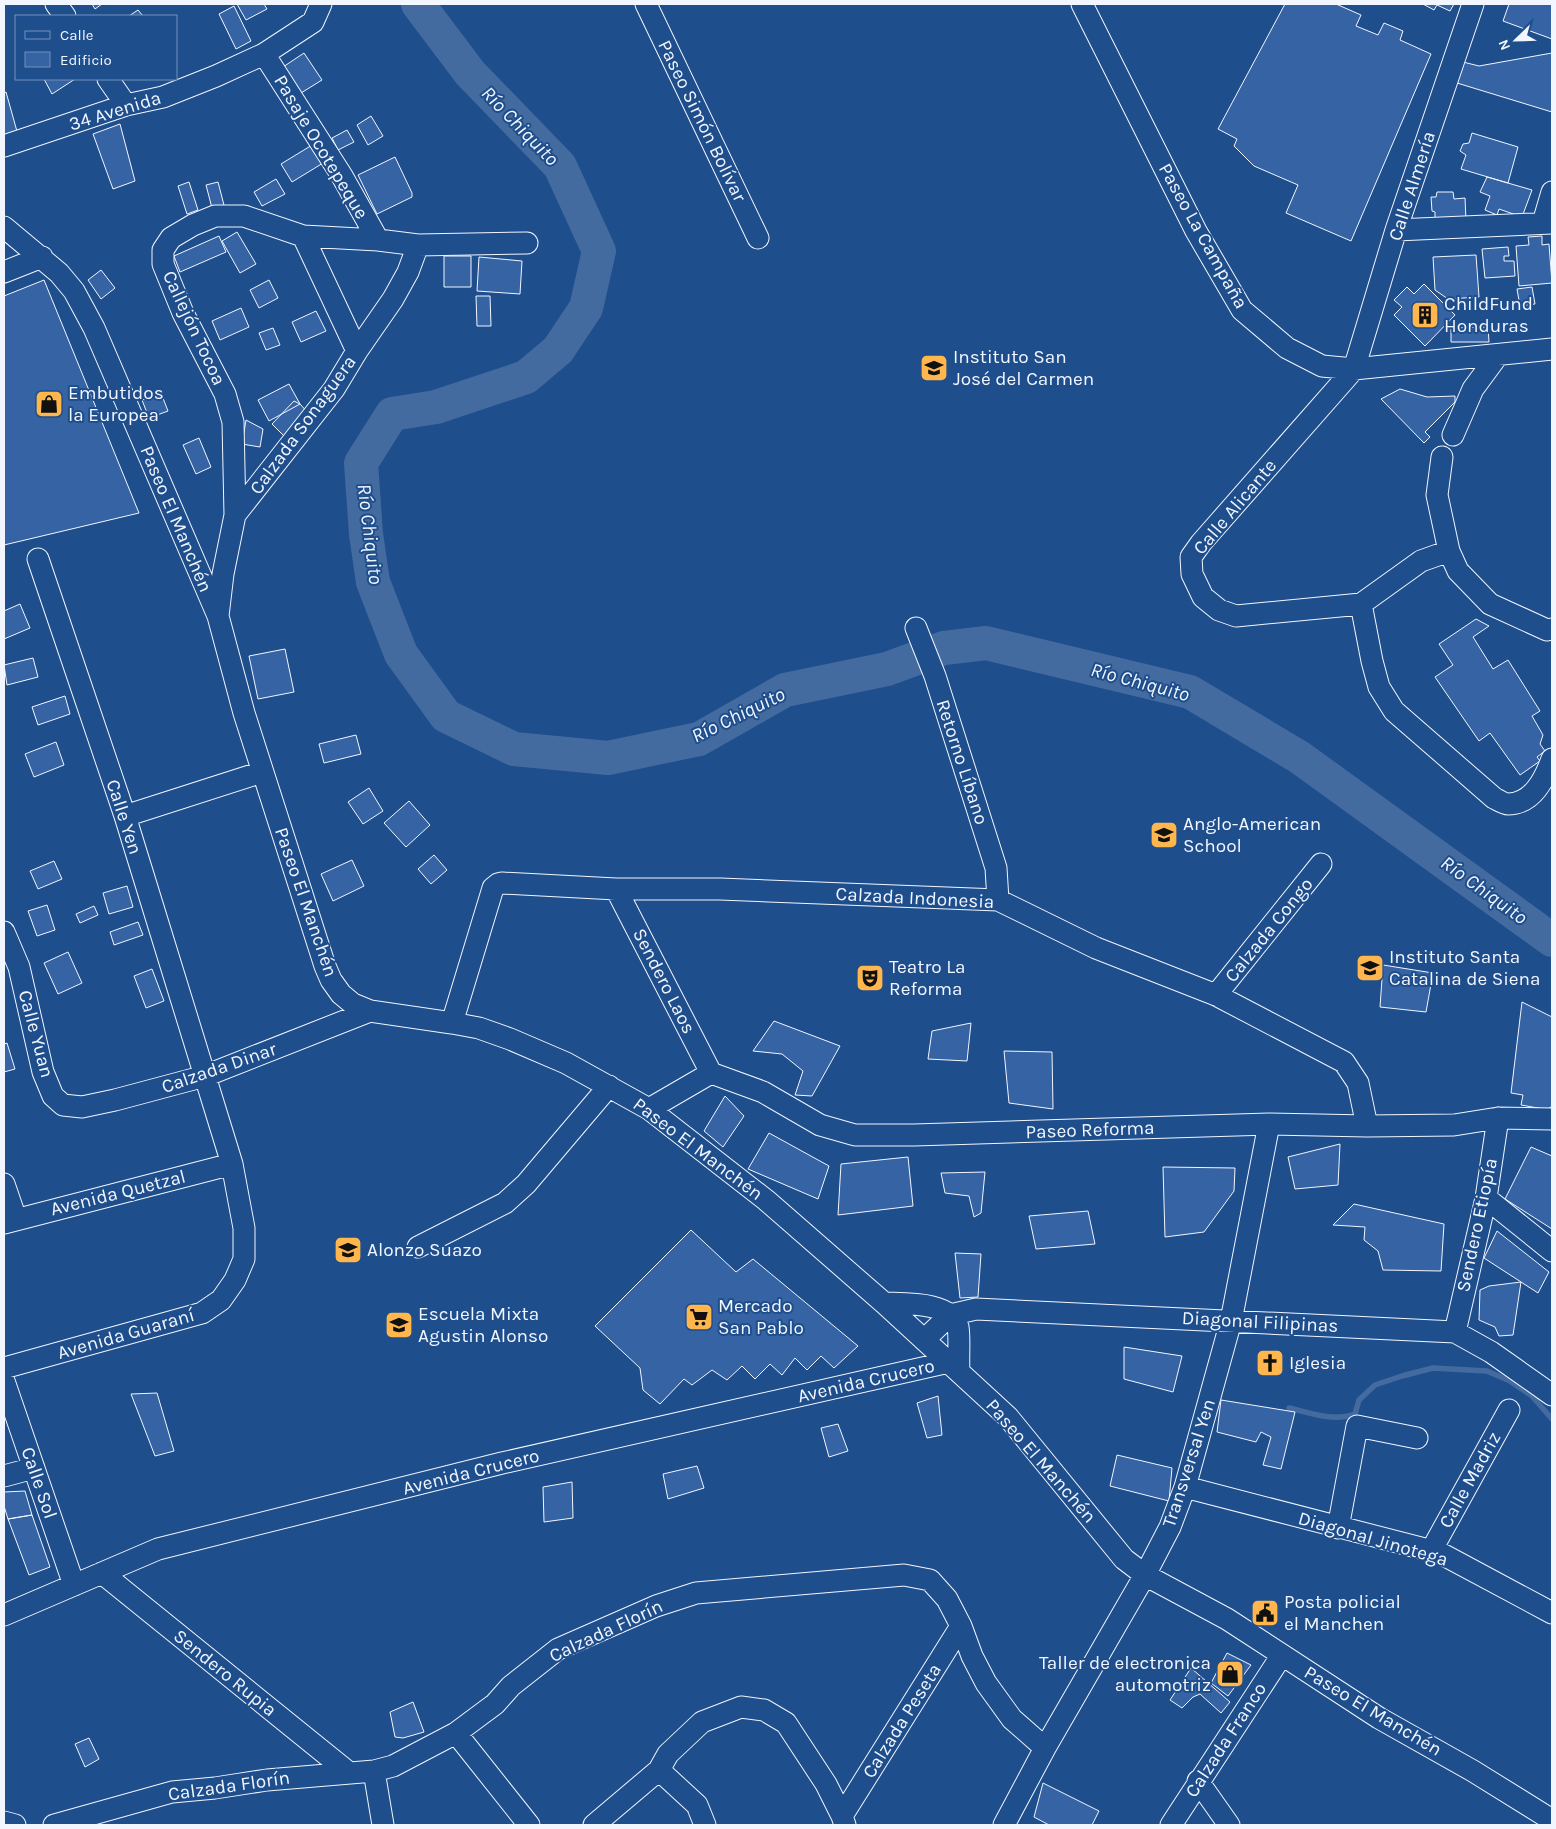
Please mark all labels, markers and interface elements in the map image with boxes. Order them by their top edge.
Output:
legend [15,15,178,80]
north arrow [1491,15,1541,65]
text: Calle [60,26,94,44]
street label: Paseo Simón Bolívar [653,37,751,205]
text: N [1495,37,1514,53]
text: Edificio [60,51,112,69]
street label: Pasaje Ocotepeque [269,71,373,223]
water label: Río Chiquito [477,82,564,171]
street label: 34 Avenida [66,87,164,135]
street label: Calle Almería [1384,128,1440,244]
street label: Paseo La Campaña [1154,159,1252,313]
street label: Callejón Tocoa [158,267,230,389]
place label: ChildFund Honduras [1444,293,1533,337]
building icon: ChildFund Honduras [1410,300,1440,330]
place label: Instituto San José del Carmen [953,346,1094,390]
street label: Calzada Sonaguera [245,351,361,499]
school or university icon: Instituto San José del Carmen [919,353,949,383]
place label: Embutidos la Europea [68,382,164,426]
shop icon: Embutidos la Europea [34,389,64,419]
street label: Paseo El Manchén [135,443,217,595]
street label: Calle Alicante [1189,455,1281,559]
water label: Río Chiquito [352,482,388,586]
water label: Río Chiquito [1088,658,1192,706]
water label: Río Chiquito [687,682,789,748]
street label: Retorno Líbano [931,697,993,827]
street label: Calle Yen [102,777,146,857]
place label: Anglo-American School [1183,813,1321,857]
school or university icon: Anglo-American School [1149,820,1179,850]
street label: Paseo El Manchén [270,824,342,980]
water label: Río Chiquito [1436,851,1532,929]
street label: Calzada Congo [1220,873,1318,987]
street label: Calzada Indonesia [835,883,995,913]
street label: Sendero Laos [628,925,700,1037]
place label: Instituto Santa Catalina de Siena [1389,946,1541,990]
school or university icon: Instituto Santa Catalina de Siena [1355,953,1385,983]
place label: Teatro La Reforma [889,956,966,1000]
theatre icon: Teatro La Reforma [855,963,885,993]
street label: Calle Yuan [14,988,58,1080]
street label: Calzada Dinar [159,1038,279,1098]
street label: Paseo El Manchén [629,1093,767,1205]
street label: Paseo Reforma [1025,1117,1155,1143]
street label: Sendero Etiopía [1452,1156,1502,1294]
street label: Avenida Quetzal [48,1166,188,1220]
school or university icon: Alonzo Suazo [333,1235,363,1265]
place label: Alonzo Suazo [367,1239,482,1261]
place label: Mercado San Pablo [718,1295,804,1339]
supermarket icon: Mercado San Pablo [684,1302,714,1332]
place label: Escuela Mixta Agustin Alonso [418,1303,548,1347]
street label: Avenida Guaraní [55,1304,198,1364]
street label: Diagonal Filipinas [1181,1307,1339,1337]
school or university icon: Escuela Mixta Agustin Alonso [384,1310,414,1340]
church icon: Iglesia [1255,1348,1285,1378]
place label: Iglesia [1289,1352,1346,1374]
street label: Avenida Crucero [795,1355,937,1407]
street label: Paseo El Manchén [981,1395,1101,1527]
street label: Transversal Yen [1158,1396,1220,1530]
street label: Calle Madriz [1435,1428,1505,1532]
street label: Calle Sol [17,1444,61,1522]
street label: Avenida Crucero [400,1444,542,1500]
street label: Diagonal Jinotega [1296,1507,1450,1571]
place label: Posta policial el Manchen [1284,1591,1401,1635]
street label: Calzada Florín [546,1595,666,1667]
public building icon: Posta policial el Manchen [1250,1598,1280,1628]
street label: Sendero Rupia [169,1625,281,1721]
place label: Taller de electronica automotriz [1039,1652,1211,1696]
shop icon: Taller de electronica automotriz [1215,1659,1245,1689]
street label: Calzada Peseta [858,1660,946,1782]
street label: Paseo El Manchén [1300,1661,1446,1761]
street label: Calzada Franco [1181,1679,1271,1801]
street label: Calzada Florín [167,1767,291,1805]

